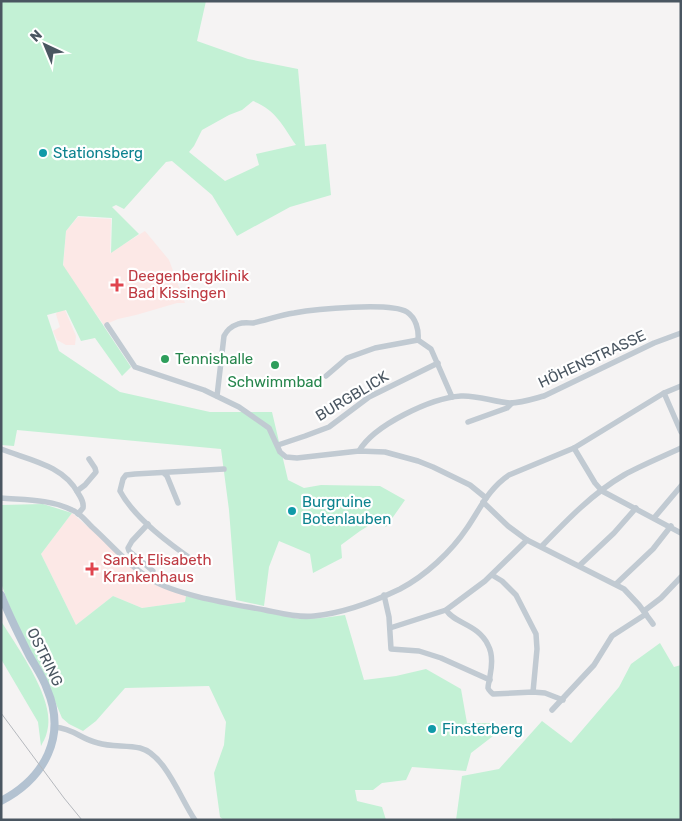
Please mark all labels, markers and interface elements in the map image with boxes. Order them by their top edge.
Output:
north arrow [20,20,70,70]
text: N [27,26,46,46]
place label: Stationsberg [53,144,143,162]
marker: Stationsberg [37,147,49,159]
place label: Deegenbergklinik Bad Kissingen [128,267,249,302]
marker: Deegenbergklinik Bad Kissingen [110,278,124,292]
street label: HÖHENSTRASSE [535,326,649,392]
place label: Tennishalle [175,350,253,368]
marker: Tennishalle [159,353,171,365]
marker: Schwimmbad [269,359,281,371]
street label: BURGBLICK [312,367,392,425]
place label: Schwimmbad [227,373,323,391]
place label: Burgruine Botenlauben [302,493,391,528]
marker: Burgruine Botenlauben [286,505,298,517]
place label: Sankt Elisabeth Krankenhaus [103,551,212,586]
marker: Sankt Elisabeth Krankenhaus [85,562,99,576]
street label: OSTRING [23,625,67,689]
place label: Finsterberg [442,720,523,738]
marker: Finsterberg [426,723,438,735]

